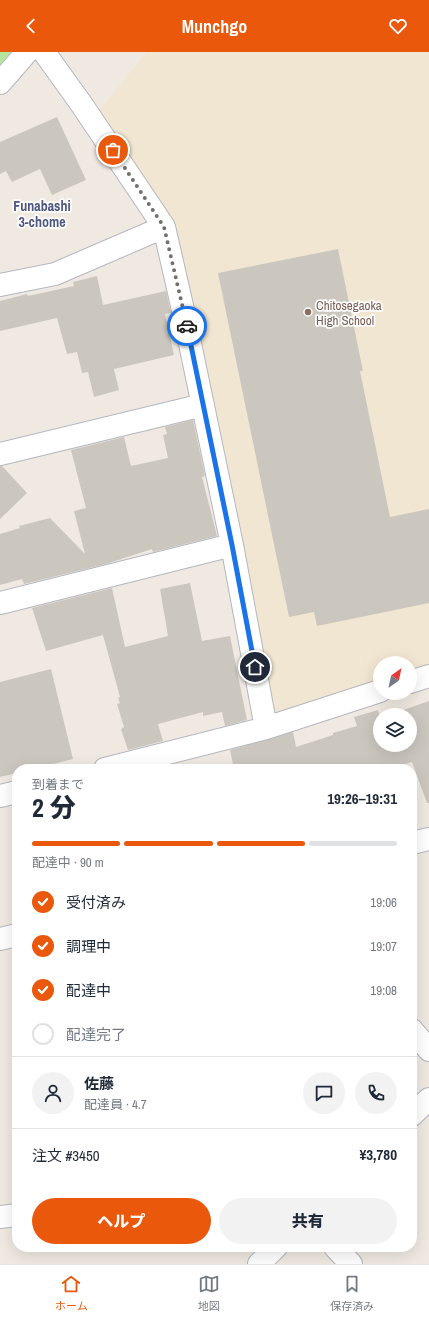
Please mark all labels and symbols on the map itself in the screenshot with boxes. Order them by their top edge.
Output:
pin [96,133,130,167]
district label: Funabashi 3-chome [13,197,71,231]
place label: Chitosegaoka High School [316,297,382,329]
courier [167,306,207,346]
marker: Chitosegaoka High School [303,307,313,317]
pin [238,650,272,684]
north arrow [373,656,417,700]

